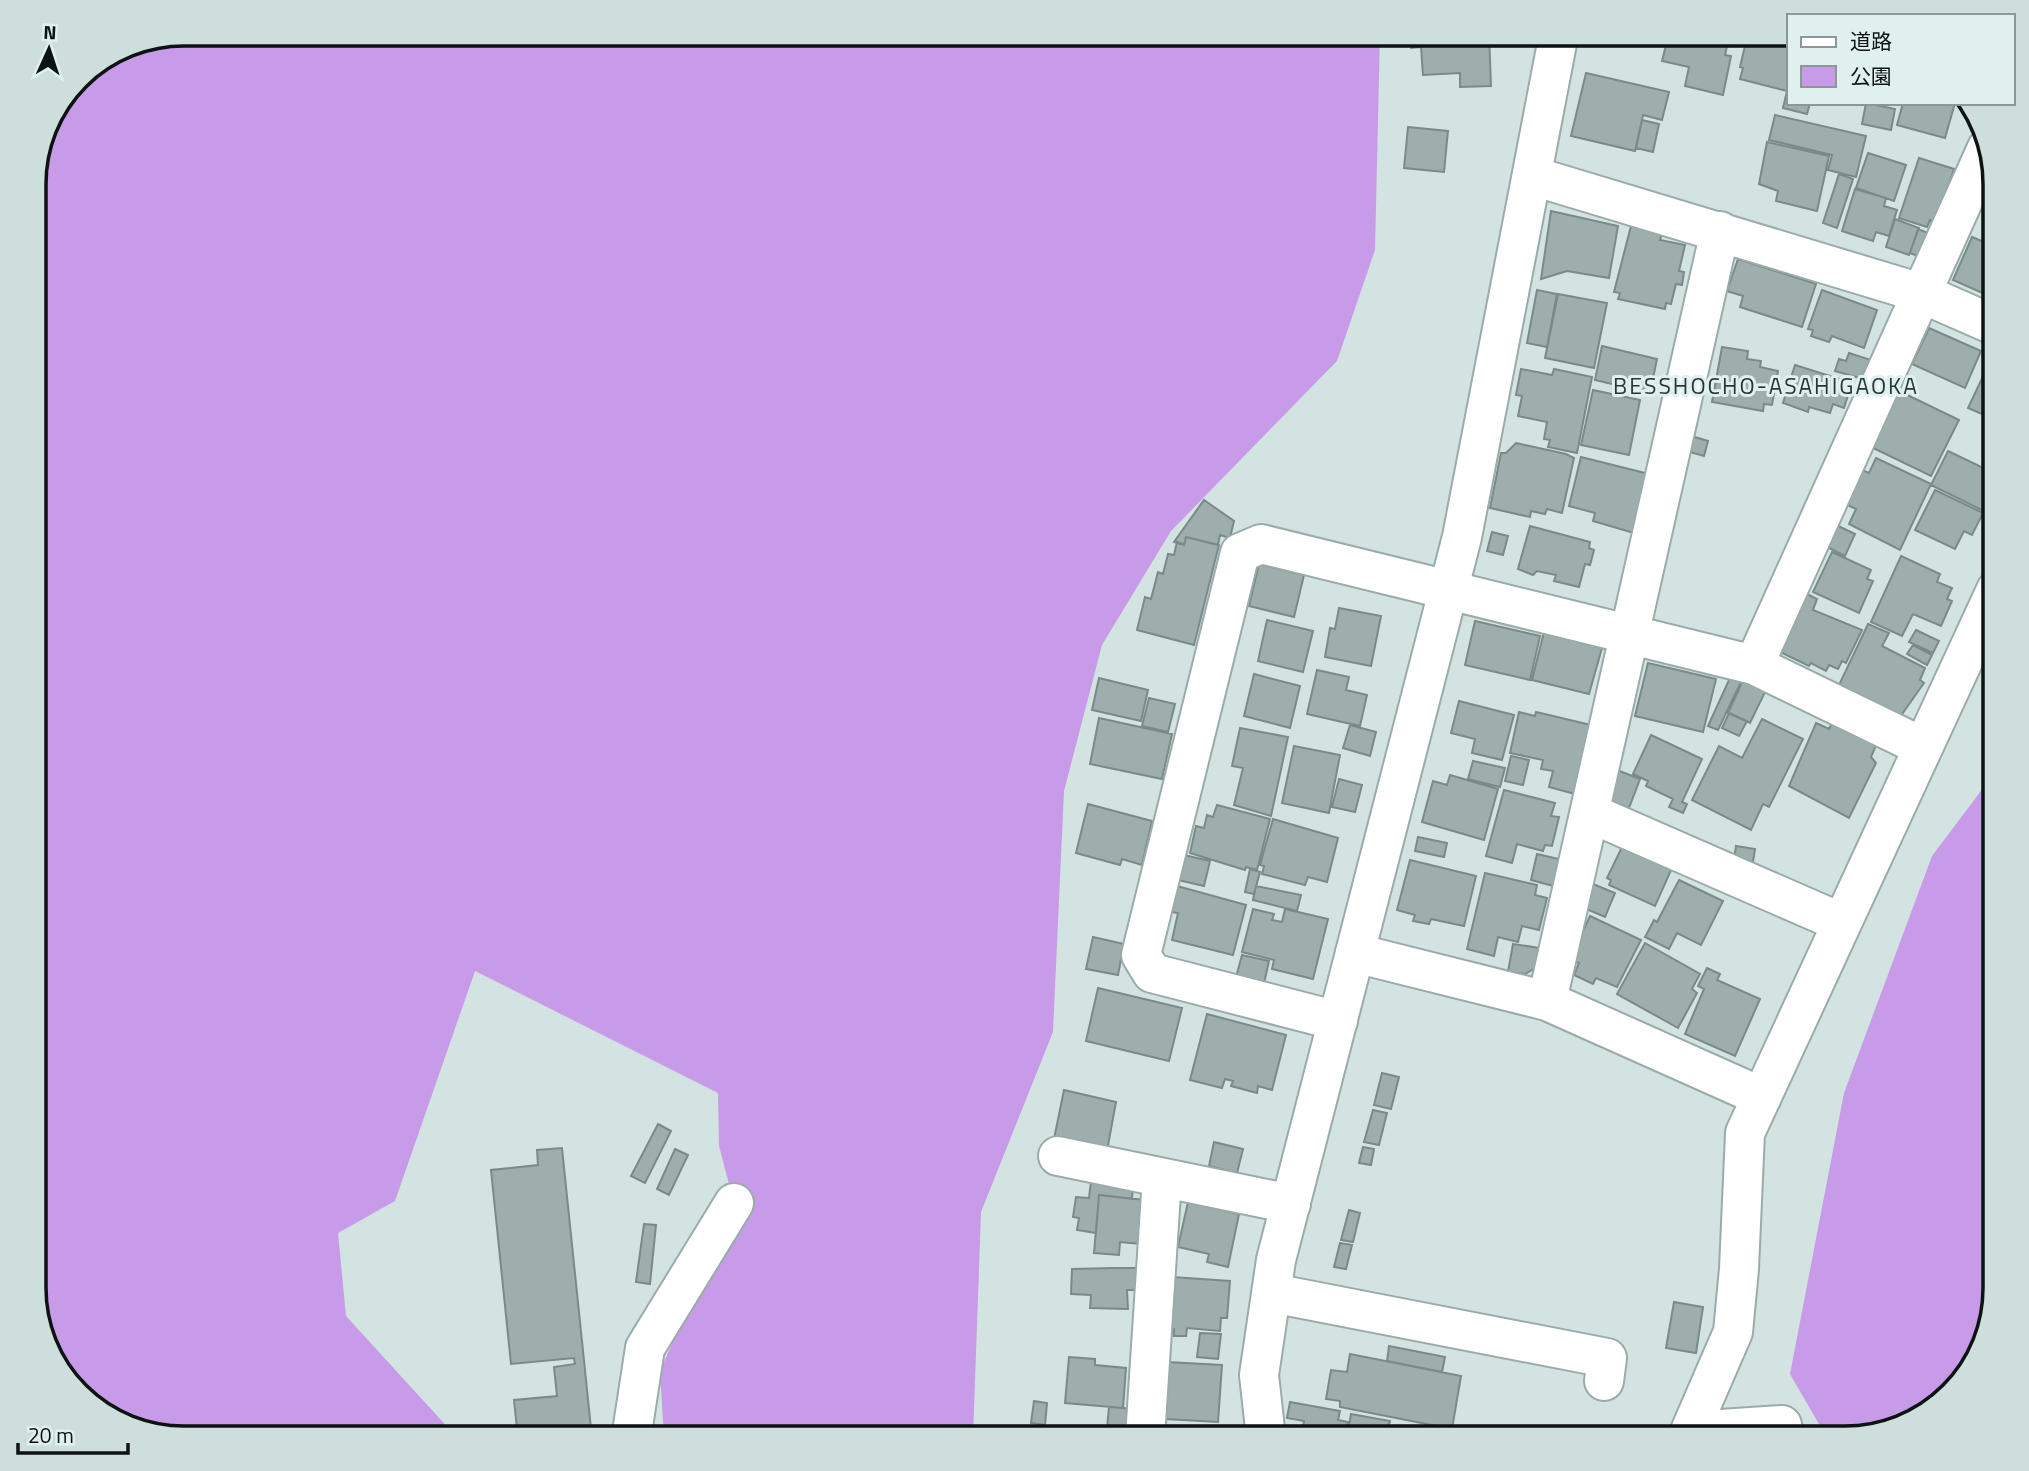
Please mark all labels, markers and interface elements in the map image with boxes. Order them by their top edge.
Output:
north arrow [14,14,84,84]
legend [1787,14,2015,105]
text: N [43,17,57,46]
text: 道路 [1850,25,1892,57]
text: 公園 [1850,60,1892,92]
district label: BESSHOCHO-ASAHIGAOKA [1613,368,1919,403]
scale bar [18,1412,128,1456]
text: 20 m [28,1419,74,1451]

